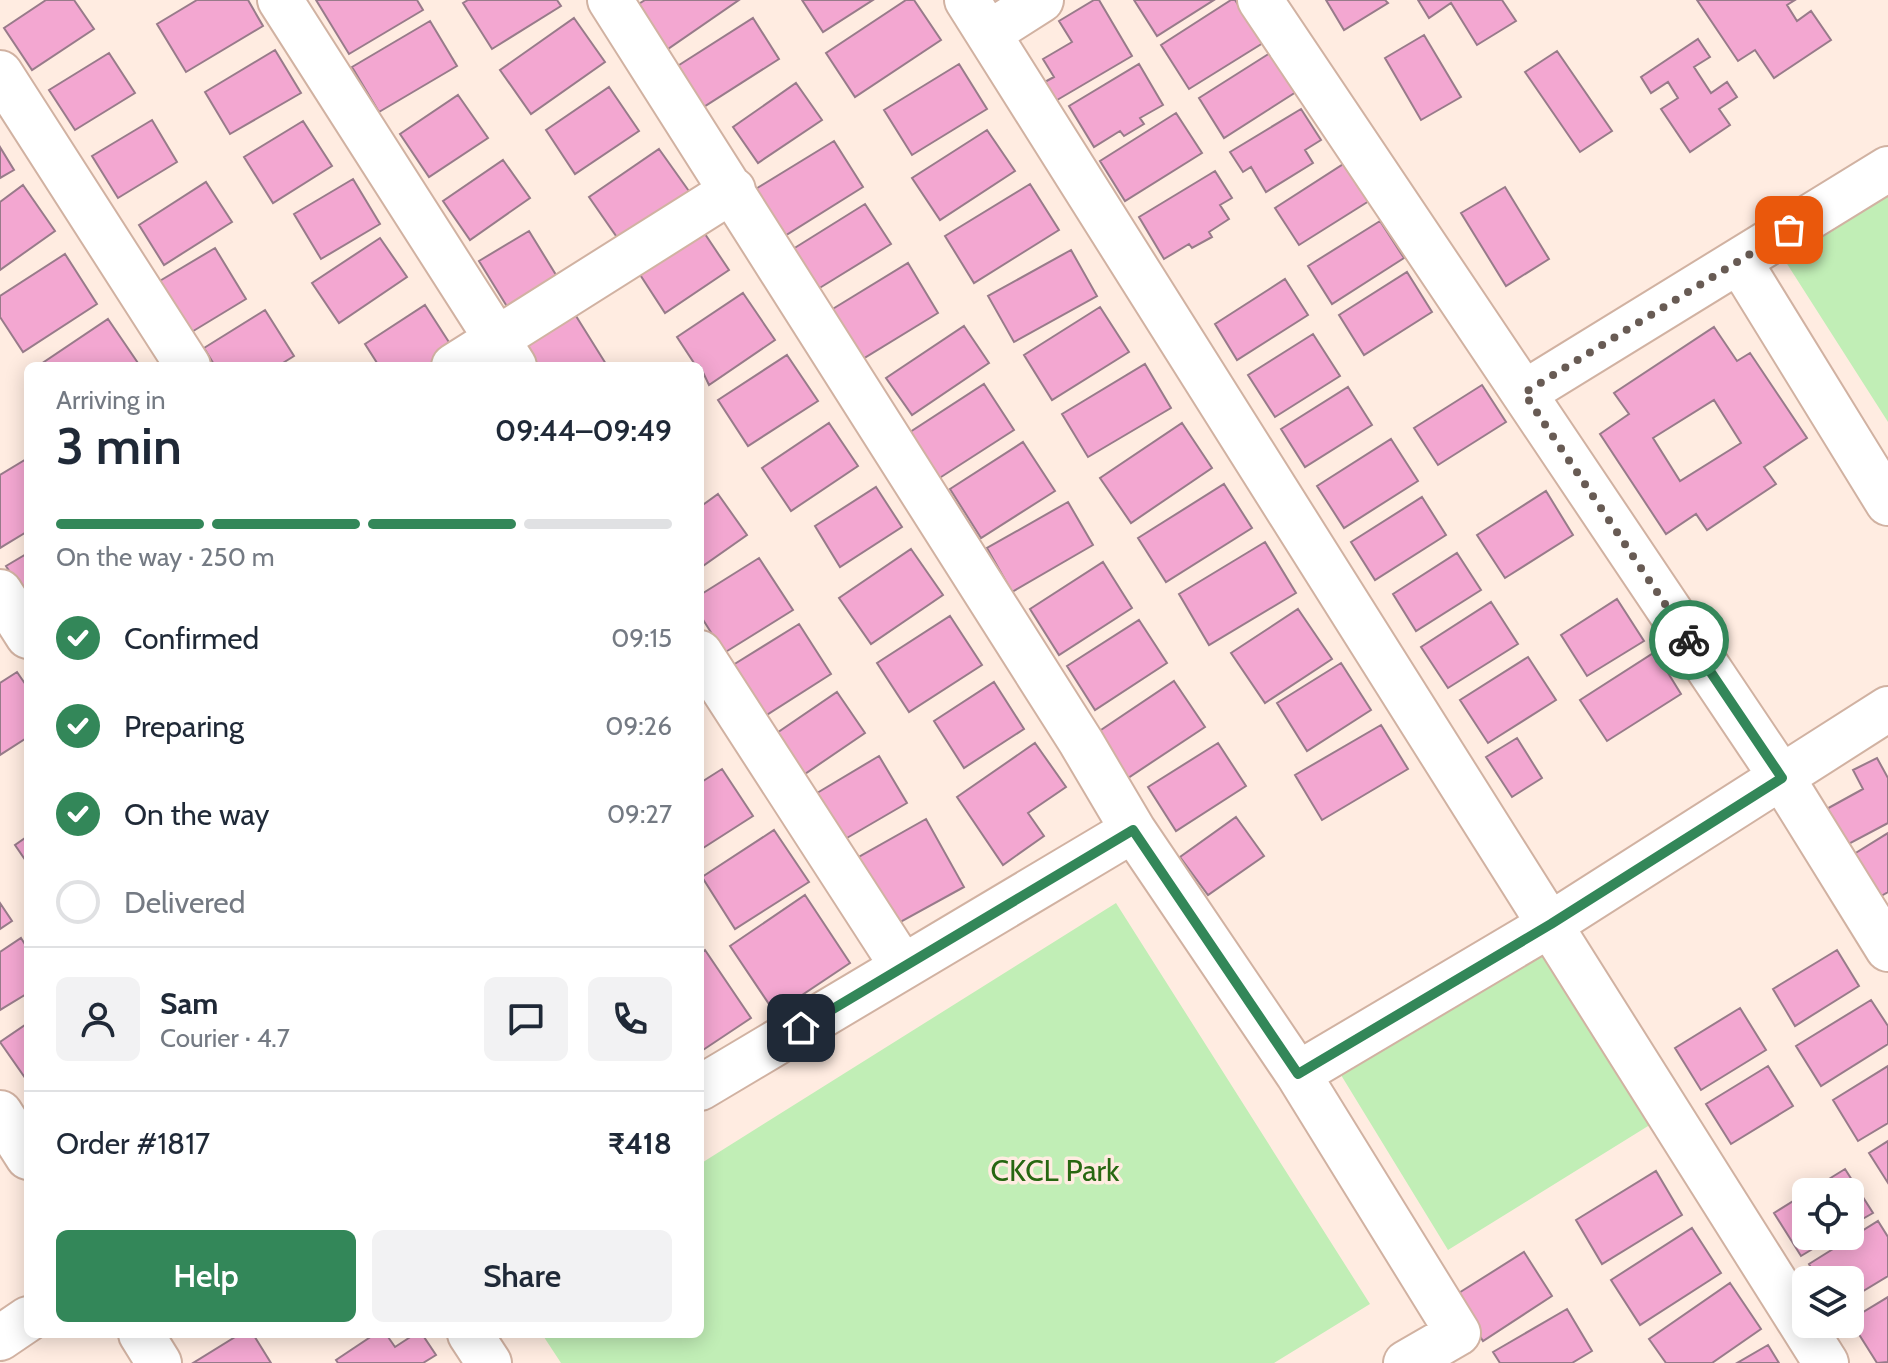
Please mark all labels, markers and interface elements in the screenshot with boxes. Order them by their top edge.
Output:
pin [1755,196,1823,264]
icon: bag [1767,208,1811,252]
text: Arriving in [56,384,166,416]
text: 09:44–09:49 [495,412,672,449]
text: 3 min [56,414,182,477]
text: On the way · 250 m [56,541,274,573]
courier [1649,600,1729,680]
icon: check [56,616,100,660]
icon: bike [1667,618,1711,662]
text: Confirmed [124,620,259,657]
text: 09:15 [611,622,672,654]
icon: check [56,704,100,748]
text: Preparing [124,708,244,745]
text: 09:26 [605,710,672,742]
icon: check [56,792,100,836]
text: On the way [124,796,269,833]
text: 09:27 [607,798,672,830]
text: Delivered [124,884,245,921]
button: person [56,977,140,1061]
button: chat [484,977,568,1061]
button: phone [588,977,672,1061]
text: Sam [160,985,218,1022]
pin [767,994,835,1062]
icon: home [779,1006,823,1050]
text: Courier · 4.7 [160,1022,290,1054]
text: Order #1817 [56,1125,210,1162]
text: ₹418 [608,1125,672,1162]
park label: CKCL Park [991,1152,1120,1189]
map controls [1792,1178,1864,1338]
button: locate [1792,1178,1864,1250]
button: Help [56,1230,356,1322]
button: Share [372,1230,672,1322]
button: layers [1792,1266,1864,1338]

